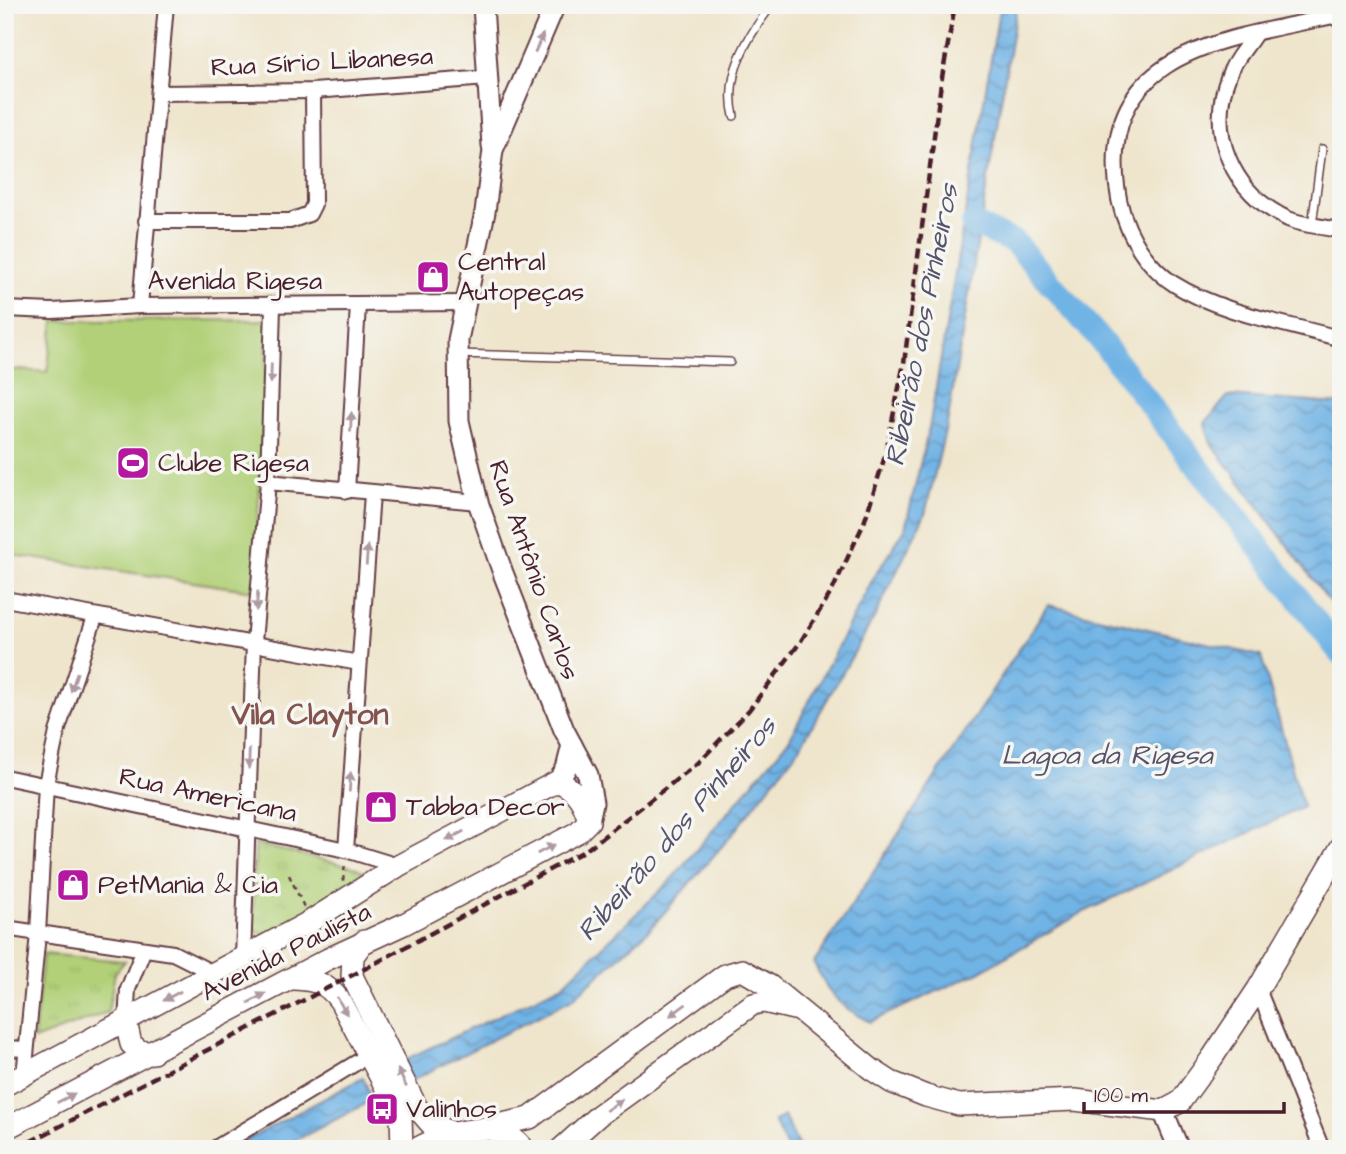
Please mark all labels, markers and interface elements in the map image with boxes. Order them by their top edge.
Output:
one-way arrow [533,33,545,53]
street label: Rua Sírio Libanesa [210,38,434,86]
water label: Ribeirão dos Pinheiros [876,179,969,469]
place label: Central Autopeças [458,244,584,310]
shop icon: Central Autopeças [414,258,452,296]
street label: Avenida Rigesa [148,263,322,301]
one-way arrow [266,364,277,386]
one-way arrow [346,411,357,433]
sports icon: Clube Rigesa [114,444,152,482]
place label: Clube Rigesa [158,445,309,483]
street label: Rua Antônio Carlos [480,455,588,685]
one-way arrow [362,544,373,566]
one-way arrow [251,591,262,613]
one-way arrow [68,671,78,692]
district label: Vila Clayton [230,694,389,738]
water label: Ribeirão dos Pinheiros [568,707,787,950]
water label: Lagoa da Rigesa [1001,736,1214,776]
one-way arrow [244,749,255,771]
street label: Rua Americana [116,759,300,831]
one-way arrow [345,770,356,792]
shop icon: Tabba Decor [362,788,400,826]
place label: Tabba Decor [406,789,565,825]
one-way arrow [445,830,465,841]
one-way arrow [536,843,556,855]
shop icon: PetMania & Cia [54,866,92,904]
place label: PetMania & Cia [98,867,278,903]
street label: Avenida Paulista [195,894,377,1010]
one-way arrow [162,990,182,1002]
one-way arrow [247,992,267,1004]
one-way arrow [336,997,348,1016]
one-way arrow [669,1002,687,1016]
one-way arrow [396,1068,408,1088]
scale bar [1084,1070,1283,1114]
text: 100 m [1094,1081,1149,1110]
bus stop icon: Valinhos [363,1090,401,1128]
place label: Valinhos [406,1091,497,1127]
one-way arrow [56,1092,76,1104]
one-way arrow [604,1099,623,1112]

